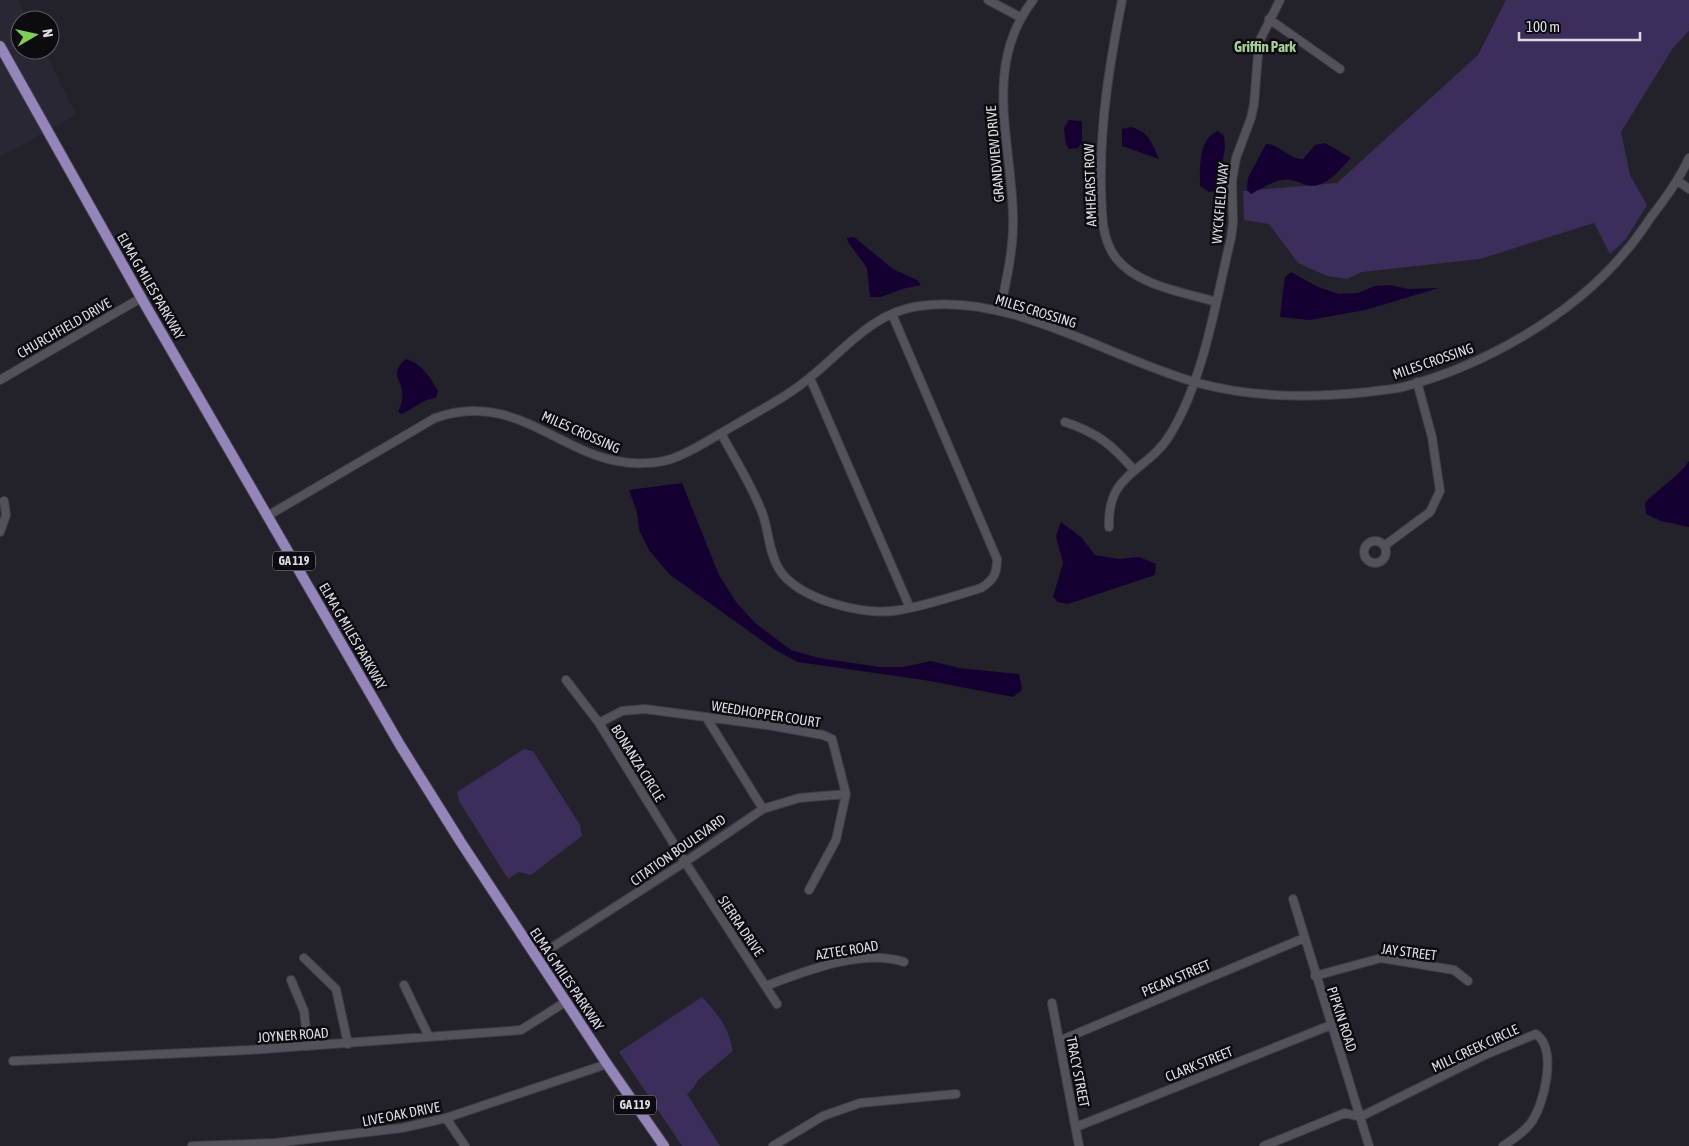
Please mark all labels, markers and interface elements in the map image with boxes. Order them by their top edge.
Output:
north arrow [10,10,60,60]
scale bar [1519,10,1640,42]
text: 100 m [1526,18,1560,35]
text: N [39,28,56,38]
district label: Griffin Park [1234,38,1296,55]
street label: GRANDVIEW DRIVE [983,105,1007,203]
street label: AMHEARST ROW [1081,142,1099,227]
street label: WYCKFIELD WAY [1208,161,1232,244]
street label: ELMA G MILES PARKWAY [114,230,188,343]
street label: MILES CROSSING [993,291,1079,331]
street label: CHURCHFIELD DRIVE [14,295,114,361]
street label: MILES CROSSING [1390,340,1476,382]
street label: MILES CROSSING [539,408,623,456]
road number: GA 119 [273,552,315,570]
street label: ELMA G MILES PARKWAY [316,580,390,693]
street label: WEEDHOPPER COURT [710,697,822,731]
street label: BONANZA CIRCLE [608,722,668,804]
street label: CITATION BOULEVARD [627,811,729,889]
street label: SIERRA DRIVE [715,893,767,959]
street label: ELMA G MILES PARKWAY [527,925,608,1034]
street label: AZTEC ROAD [815,937,880,963]
street label: JAY STREET [1380,941,1438,963]
street label: PECAN STREET [1139,956,1213,1000]
street label: PIPKIN ROAD [1324,984,1360,1054]
street label: MILL CREEK CIRCLE [1429,1021,1521,1075]
street label: JOYNER ROAD [257,1025,329,1045]
street label: TRACY STREET [1063,1035,1093,1109]
street label: CLARK STREET [1163,1043,1235,1085]
road number: GA 119 [614,1096,656,1114]
street label: LIVE OAK DRIVE [361,1099,441,1129]

